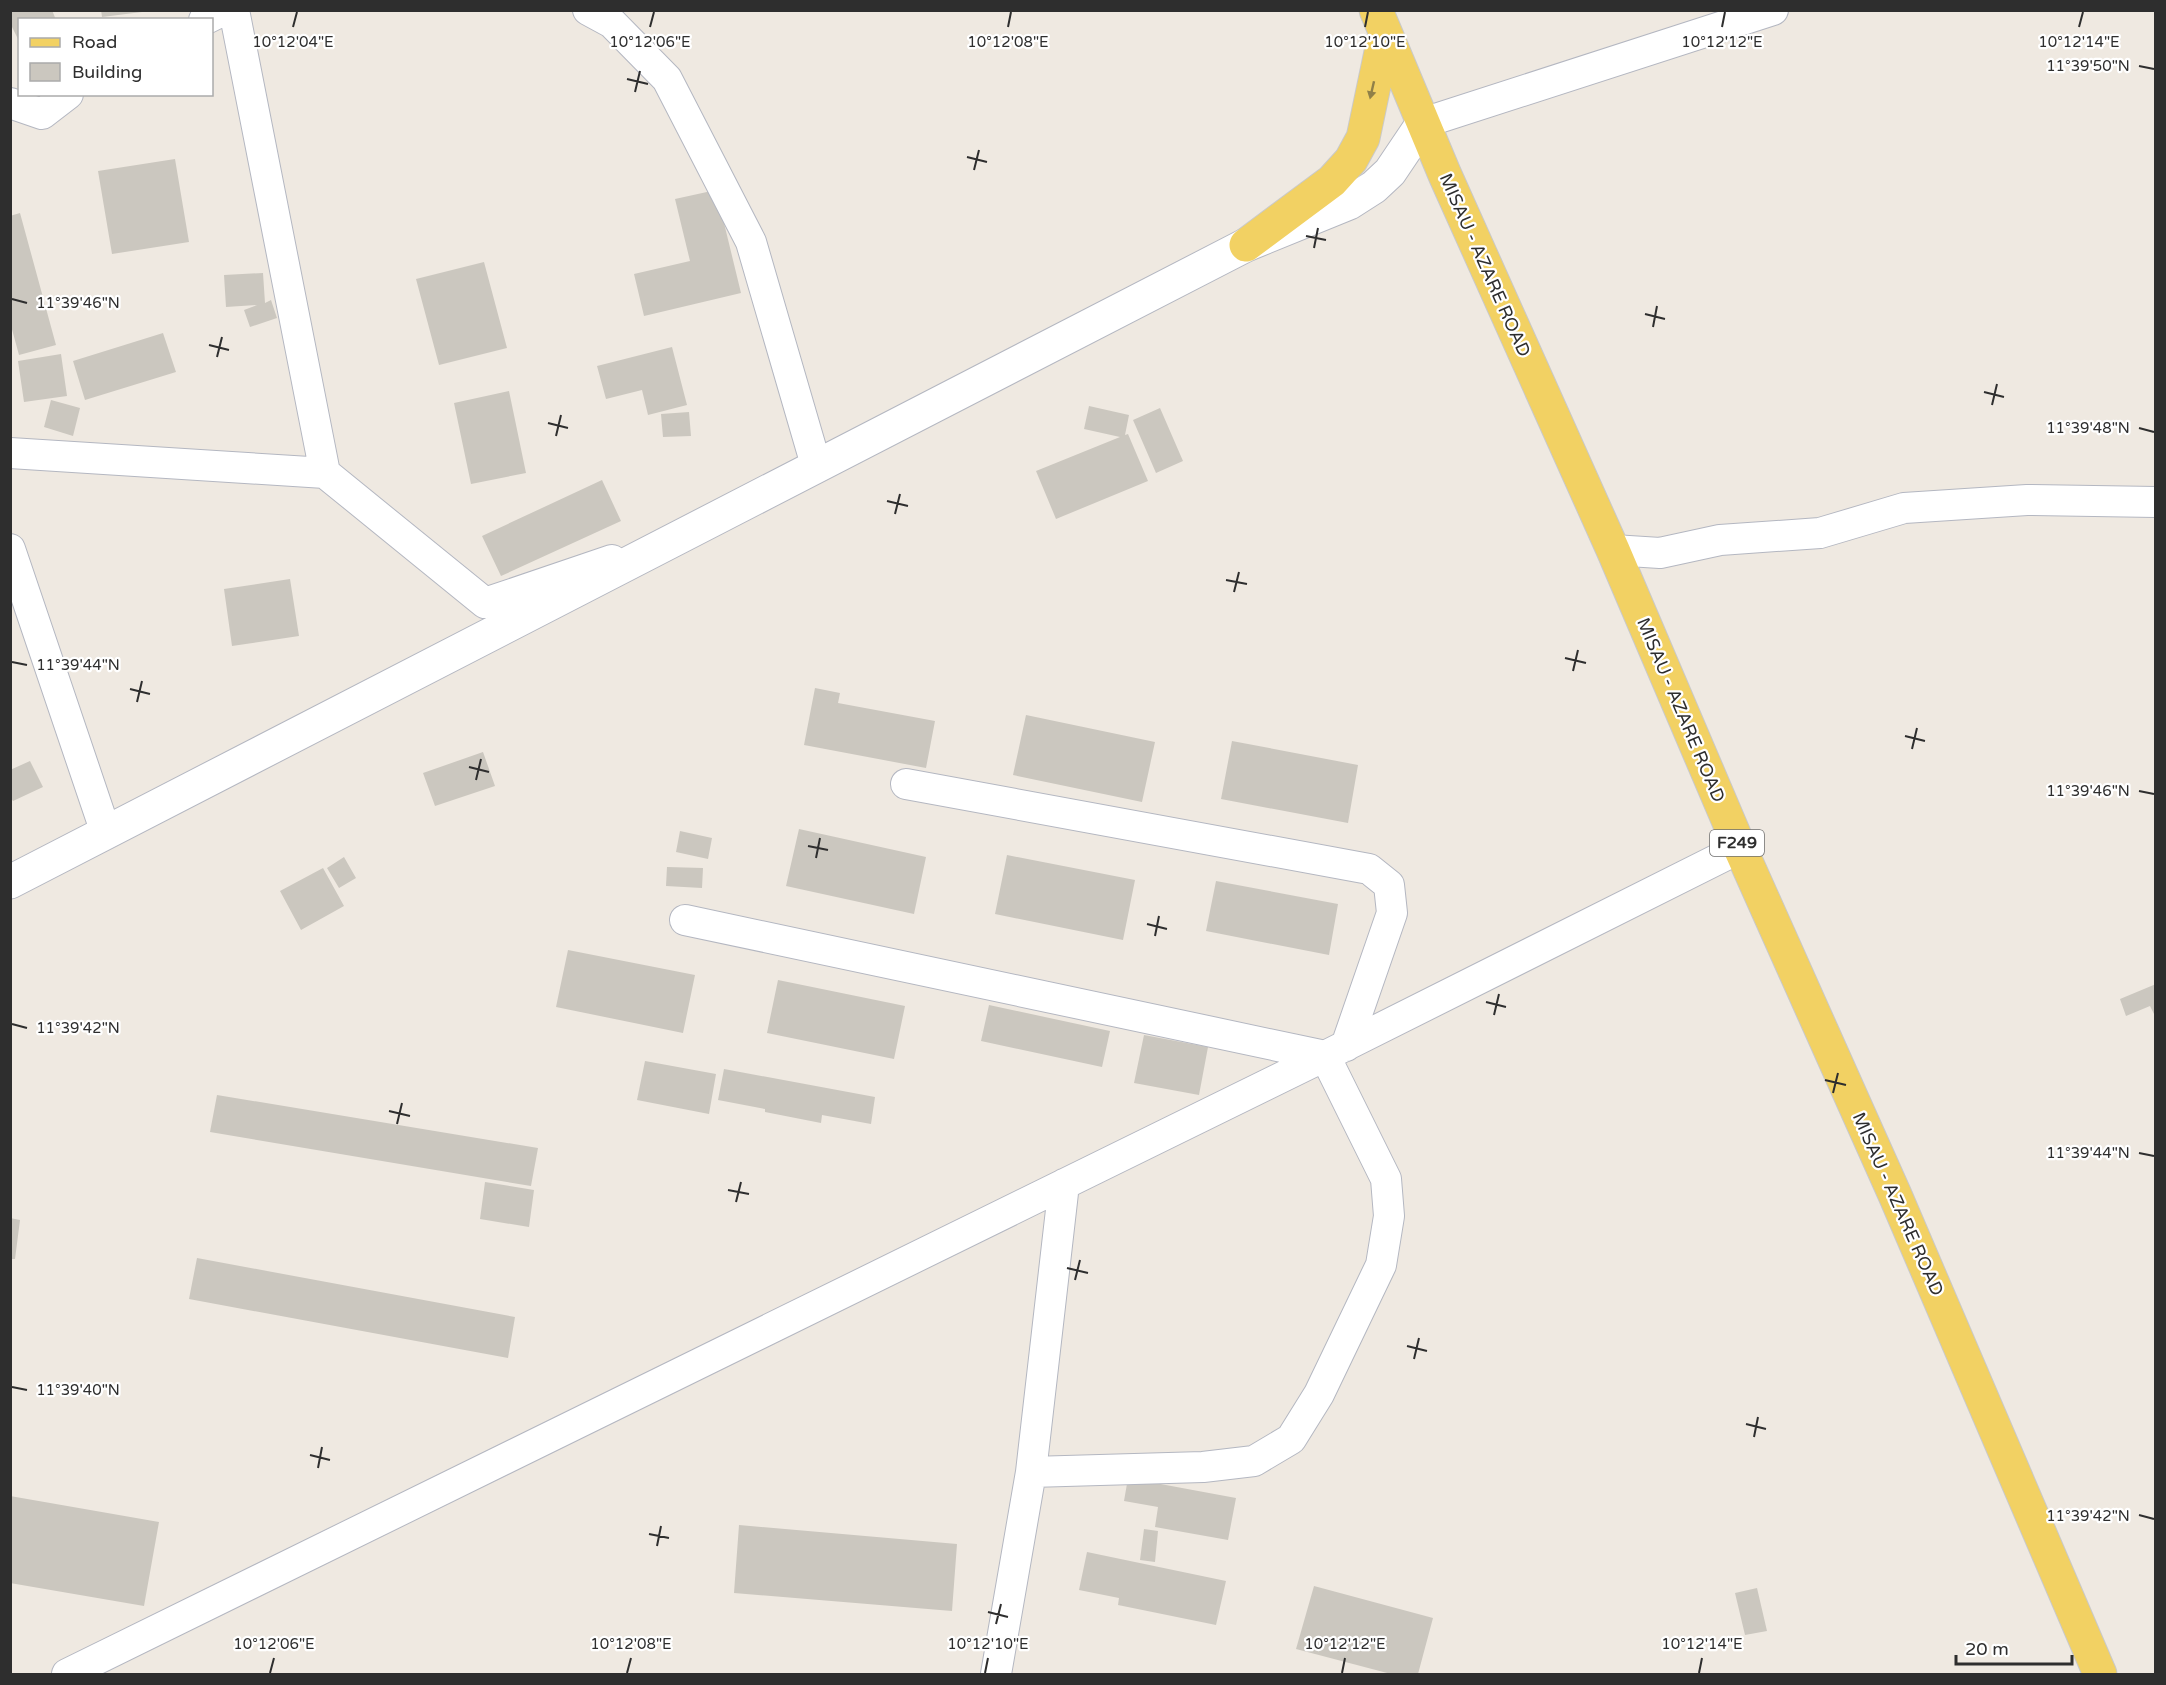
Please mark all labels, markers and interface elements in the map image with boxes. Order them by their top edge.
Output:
legend [18,18,213,96]
text: Road [72,31,117,53]
text: 10°12'04"E [252,33,334,51]
text: 10°12'06"E [609,33,691,51]
text: 10°12'08"E [967,33,1049,51]
text: 10°12'10"E [1324,33,1406,51]
text: 10°12'12"E [1681,33,1763,51]
text: 10°12'14"E [2038,33,2120,51]
text: 11°39'50"N [2046,57,2130,75]
text: Building [72,61,142,83]
one-way arrow [1367,80,1377,99]
street label: MISAU - AZARE ROAD [1435,170,1535,360]
text: 11°39'46"N [36,294,120,312]
text: 11°39'48"N [2046,419,2130,437]
street label: MISAU - AZARE ROAD [1632,614,1730,806]
text: 11°39'44"N [36,656,120,674]
text: 11°39'46"N [2046,782,2130,800]
road number: F249 [1710,830,1764,856]
text: 11°39'42"N [36,1019,120,1037]
street label: MISAU - AZARE ROAD [1848,1109,1948,1299]
text: 11°39'44"N [2046,1144,2130,1162]
text: 11°39'40"N [36,1381,120,1399]
text: 11°39'42"N [2046,1507,2130,1525]
scale bar [1956,1628,2072,1666]
text: 10°12'06"E [233,1635,315,1653]
text: 10°12'08"E [590,1635,672,1653]
text: 10°12'10"E [947,1635,1029,1653]
text: 10°12'12"E [1304,1635,1386,1653]
text: 10°12'14"E [1661,1635,1743,1653]
text: 20 m [1965,1638,2009,1660]

